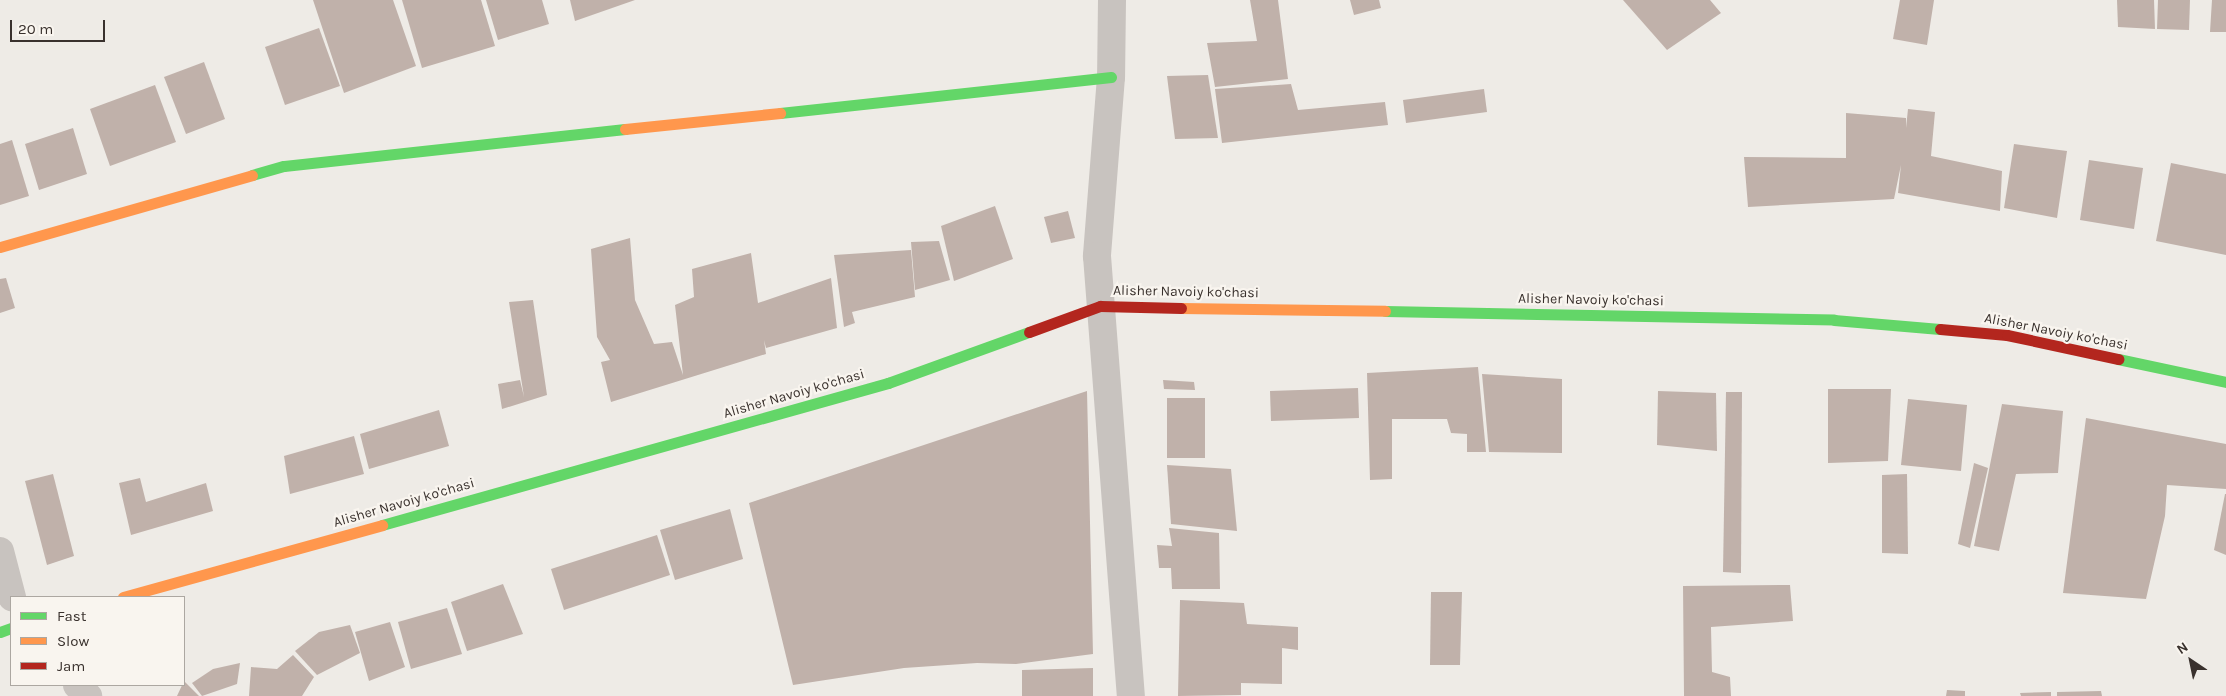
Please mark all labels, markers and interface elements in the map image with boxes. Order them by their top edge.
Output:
scale bar [12,10,108,42]
text: 20 m [18,20,53,38]
street label: Alisher Navoiy ko'chasi [1113,282,1259,302]
street label: Alisher Navoiy ko'chasi [1518,290,1664,310]
street label: Alisher Navoiy ko'chasi [1983,310,2129,354]
street label: Alisher Navoiy ko'chasi [722,366,866,422]
street label: Alisher Navoiy ko'chasi [332,475,476,531]
legend [10,596,185,686]
text: Fast [57,607,86,625]
text: Slow [57,632,89,650]
north arrow [2166,636,2216,686]
text: N [2173,638,2191,658]
text: Jam [57,657,85,675]

